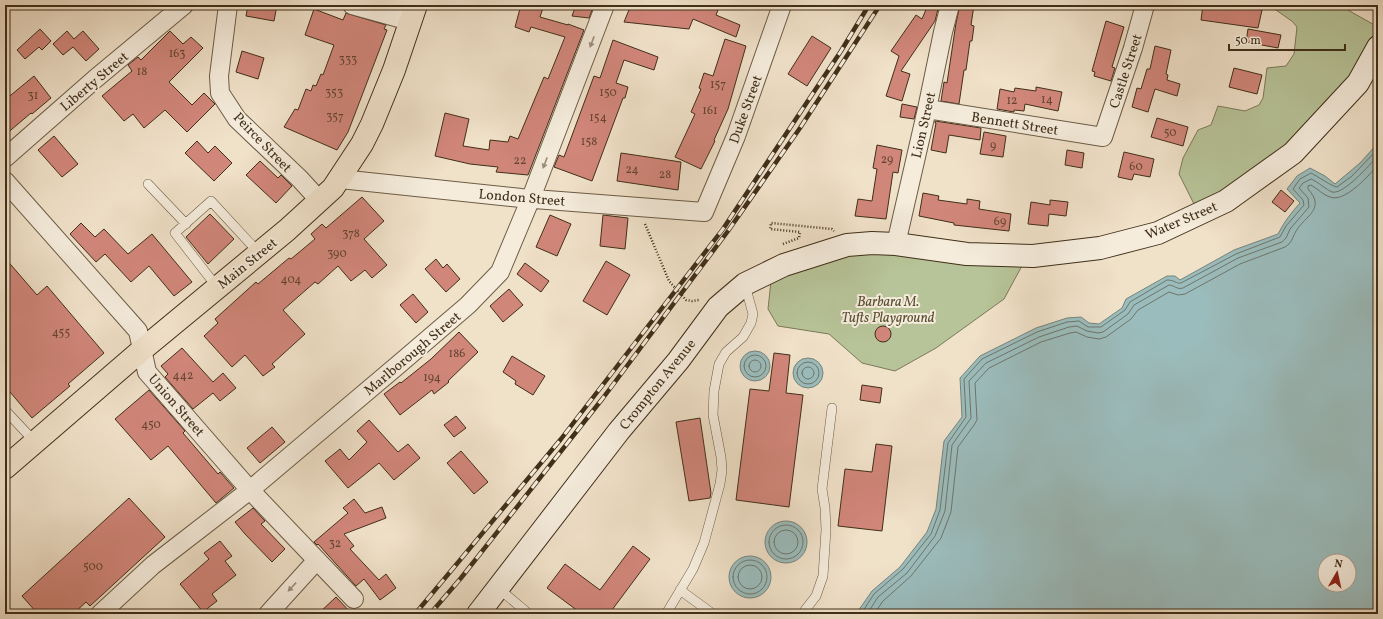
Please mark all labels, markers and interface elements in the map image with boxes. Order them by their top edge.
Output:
scale bar [1229,26,1345,52]
street label: Castle Street [1105,32,1147,111]
text: 50 m [1235,33,1261,49]
one-way arrow [589,36,595,48]
house number: 163 [169,46,185,62]
street label: Liberty Street [57,48,133,116]
house number: 333 [339,52,357,68]
house number: 18 [137,64,147,80]
street label: Duke Street [725,73,768,146]
house number: 157 [710,77,726,93]
house number: 353 [325,85,343,101]
house number: 150 [599,85,617,101]
house number: 31 [28,88,38,104]
street label: Lion Street [908,90,941,160]
house number: 14 [1041,92,1053,108]
house number: 12 [1006,93,1018,109]
house number: 161 [702,103,718,119]
street label: Bennett Street [970,108,1060,141]
street label: Peirce Street [228,109,296,177]
house number: 357 [326,109,344,125]
house number: 154 [589,110,607,126]
house number: 50 [1164,125,1176,141]
house number: 158 [581,134,597,150]
house number: 9 [990,138,996,154]
house number: 29 [881,152,893,168]
house number: 22 [514,153,526,169]
one-way arrow [542,157,548,169]
house number: 60 [1129,159,1143,175]
house number: 24 [625,162,639,178]
house number: 28 [659,167,671,183]
street label: London Street [478,185,566,212]
street label: Water Street [1143,198,1221,245]
house number: 69 [994,214,1006,230]
house number: 378 [342,226,360,242]
street label: Main Street [214,234,282,294]
house number: 390 [327,246,347,262]
house number: 404 [280,272,302,288]
park label: Barbara M. Tufts Playground [842,293,935,328]
street label: Marlborough Street [360,308,466,400]
house number: 455 [52,325,70,341]
street label: Crompton Avenue [616,335,701,434]
house number: 186 [449,346,465,362]
house number: 442 [173,368,193,384]
house number: 194 [423,370,441,386]
street label: Union Street [143,371,208,441]
house number: 450 [141,417,161,433]
house number: 32 [329,536,341,552]
north arrow [1317,553,1357,593]
text: N [1333,557,1343,573]
house number: 500 [83,559,103,575]
one-way arrow [288,582,297,592]

